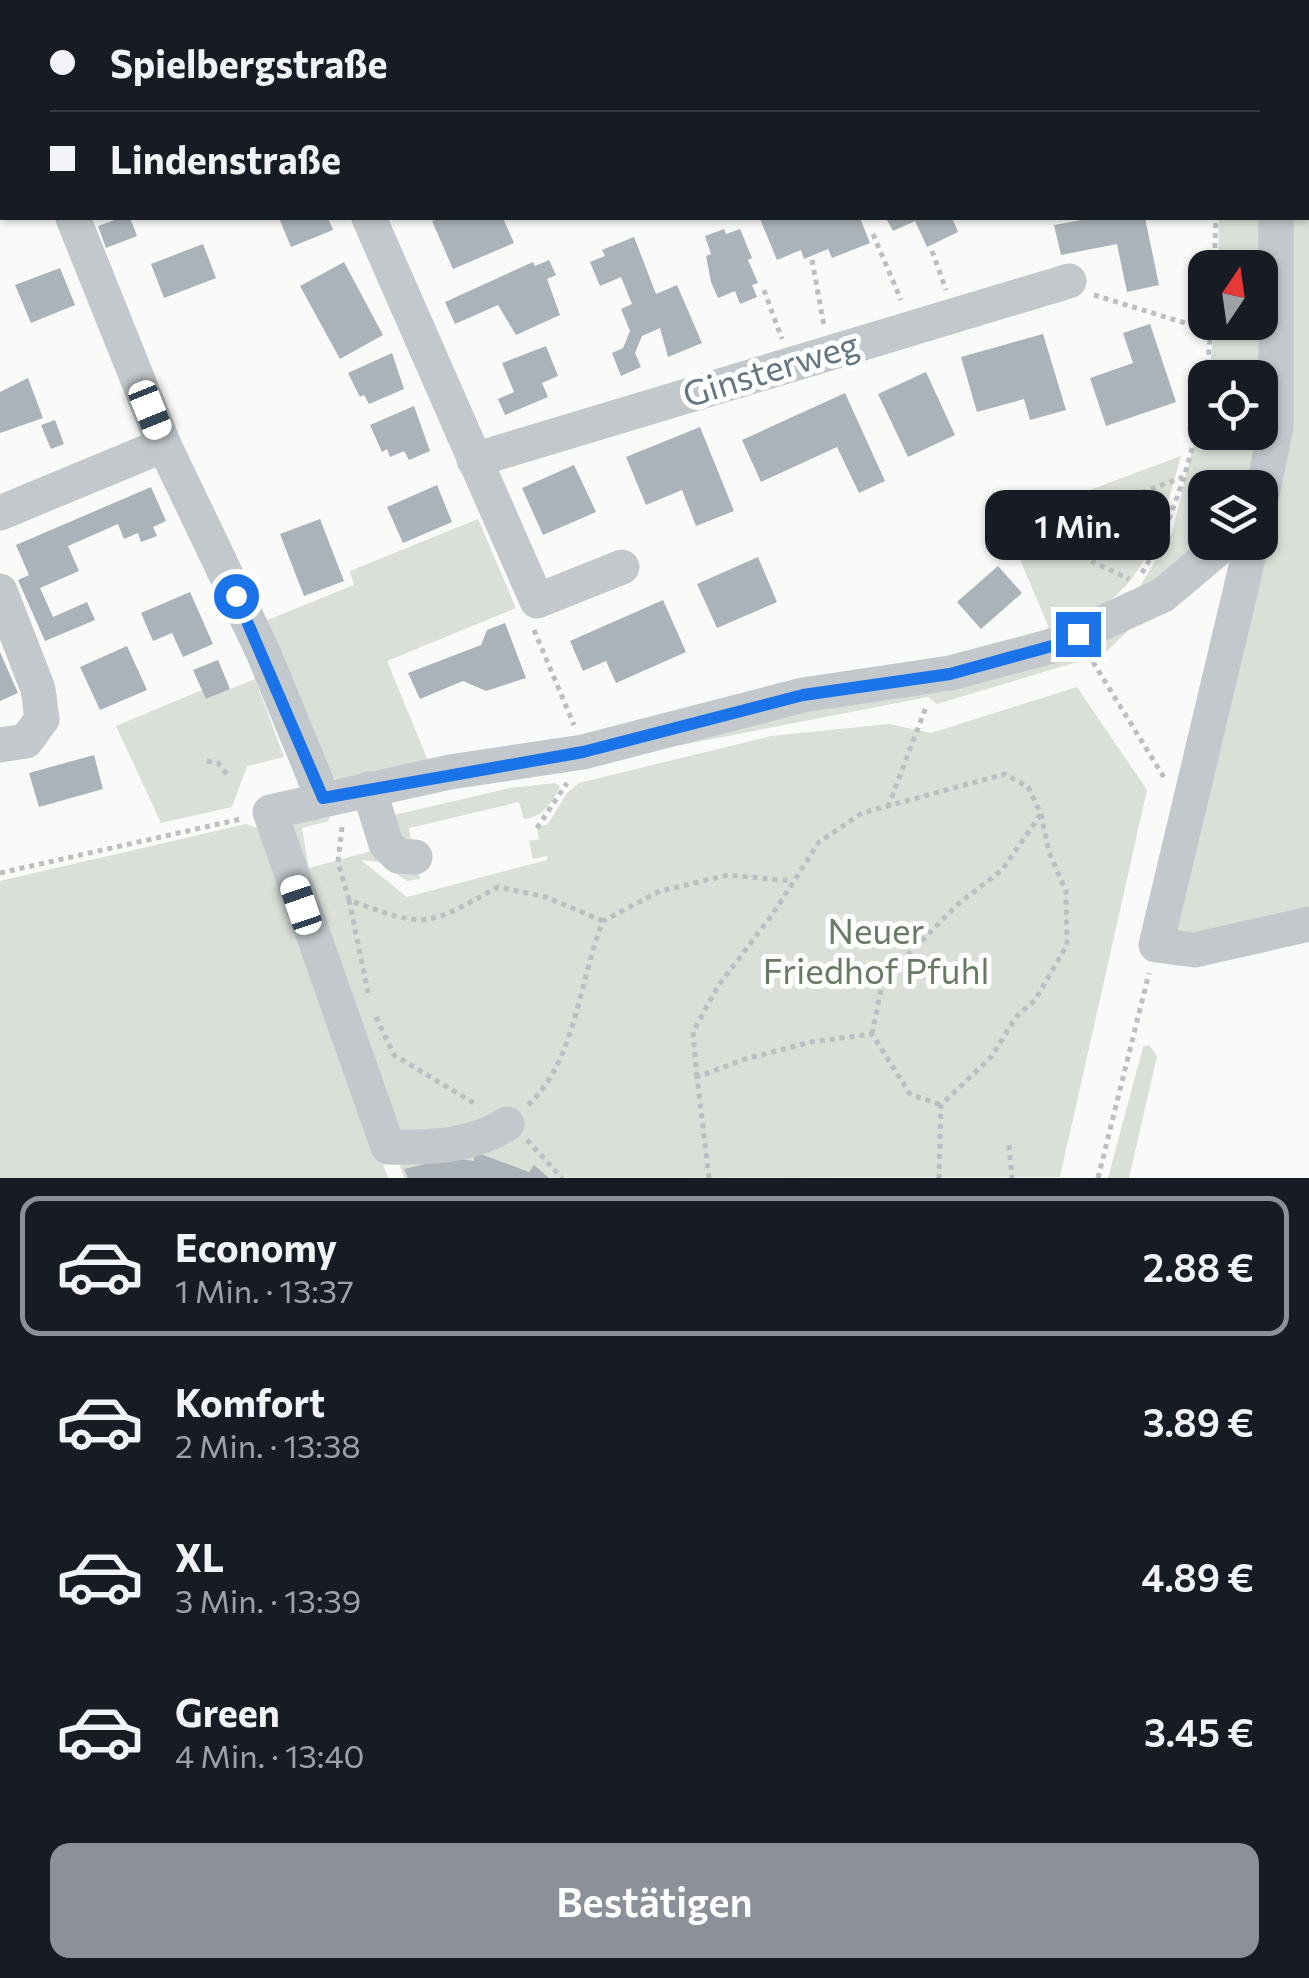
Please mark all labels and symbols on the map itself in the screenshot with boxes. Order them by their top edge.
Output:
north arrow [1188,250,1278,340]
street label: Ginsterweg [677,320,864,415]
car [125,377,175,443]
callout: 1 Min. [986,489,1170,559]
route start [214,574,259,619]
route end [1056,612,1101,657]
car [277,872,325,938]
park label: Neuer Friedhof Pfuhl [763,908,989,991]

